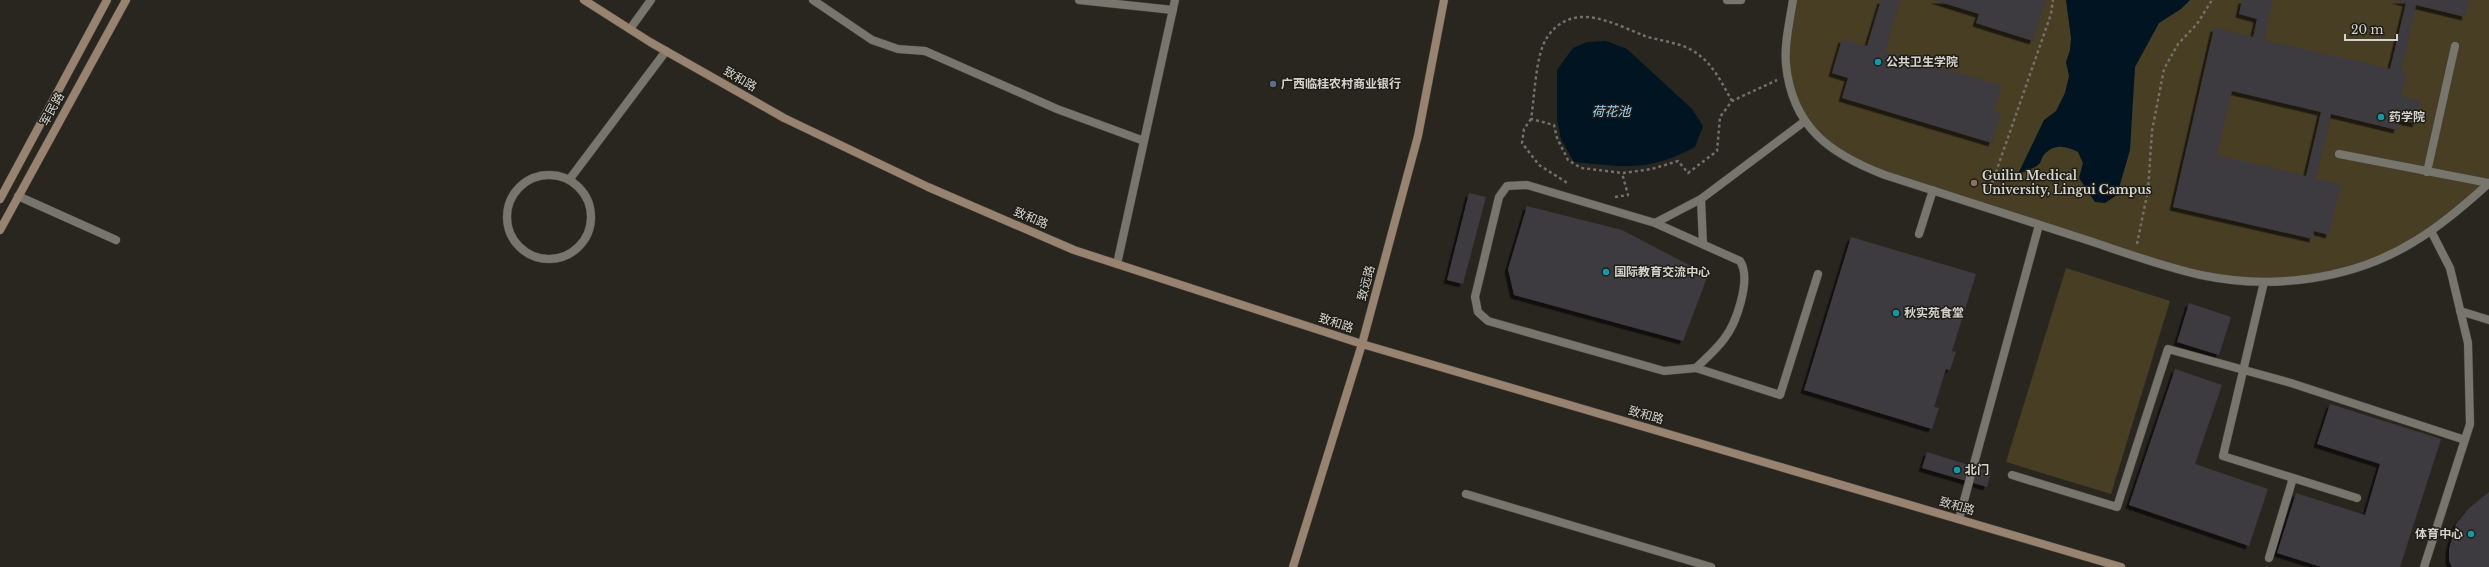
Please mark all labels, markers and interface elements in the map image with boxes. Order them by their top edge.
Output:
scale bar [2345,16,2397,42]
text: 20 m [2351,22,2383,37]
place label: 公共卫生学院 [1886,54,1958,69]
marker: 公共卫生学院 [1873,57,1883,67]
street label: 致和路 [721,63,760,94]
place label: 广西临桂农村商业银行 [1281,76,1401,91]
marker: 广西临桂农村商业银行 [1268,79,1278,89]
street label: 军民路 [36,89,67,128]
water label: 荷花池 [1591,103,1632,120]
place label: 药学院 [2389,109,2425,124]
marker: 药学院 [2376,112,2386,122]
place label: Guilin Medical University, Lingui Campus [1982,168,2152,197]
marker: Guilin Medical University, Lingui Campus [1969,178,1979,188]
street label: 致和路 [1012,204,1051,231]
street label: 致远路 [1354,264,1377,302]
place label: 国际教育交流中心 [1614,264,1710,279]
marker: 国际教育交流中心 [1601,267,1611,277]
place label: 秋实苑食堂 [1904,305,1964,320]
marker: 秋实苑食堂 [1891,308,1901,318]
street label: 致和路 [1317,310,1356,335]
street label: 致和路 [1627,402,1666,427]
place label: 北门 [1965,462,1989,477]
marker: 北门 [1952,465,1962,475]
street label: 致和路 [1938,493,1977,518]
place label: 体育中心 [2415,526,2463,541]
marker: 体育中心 [2466,529,2476,539]

